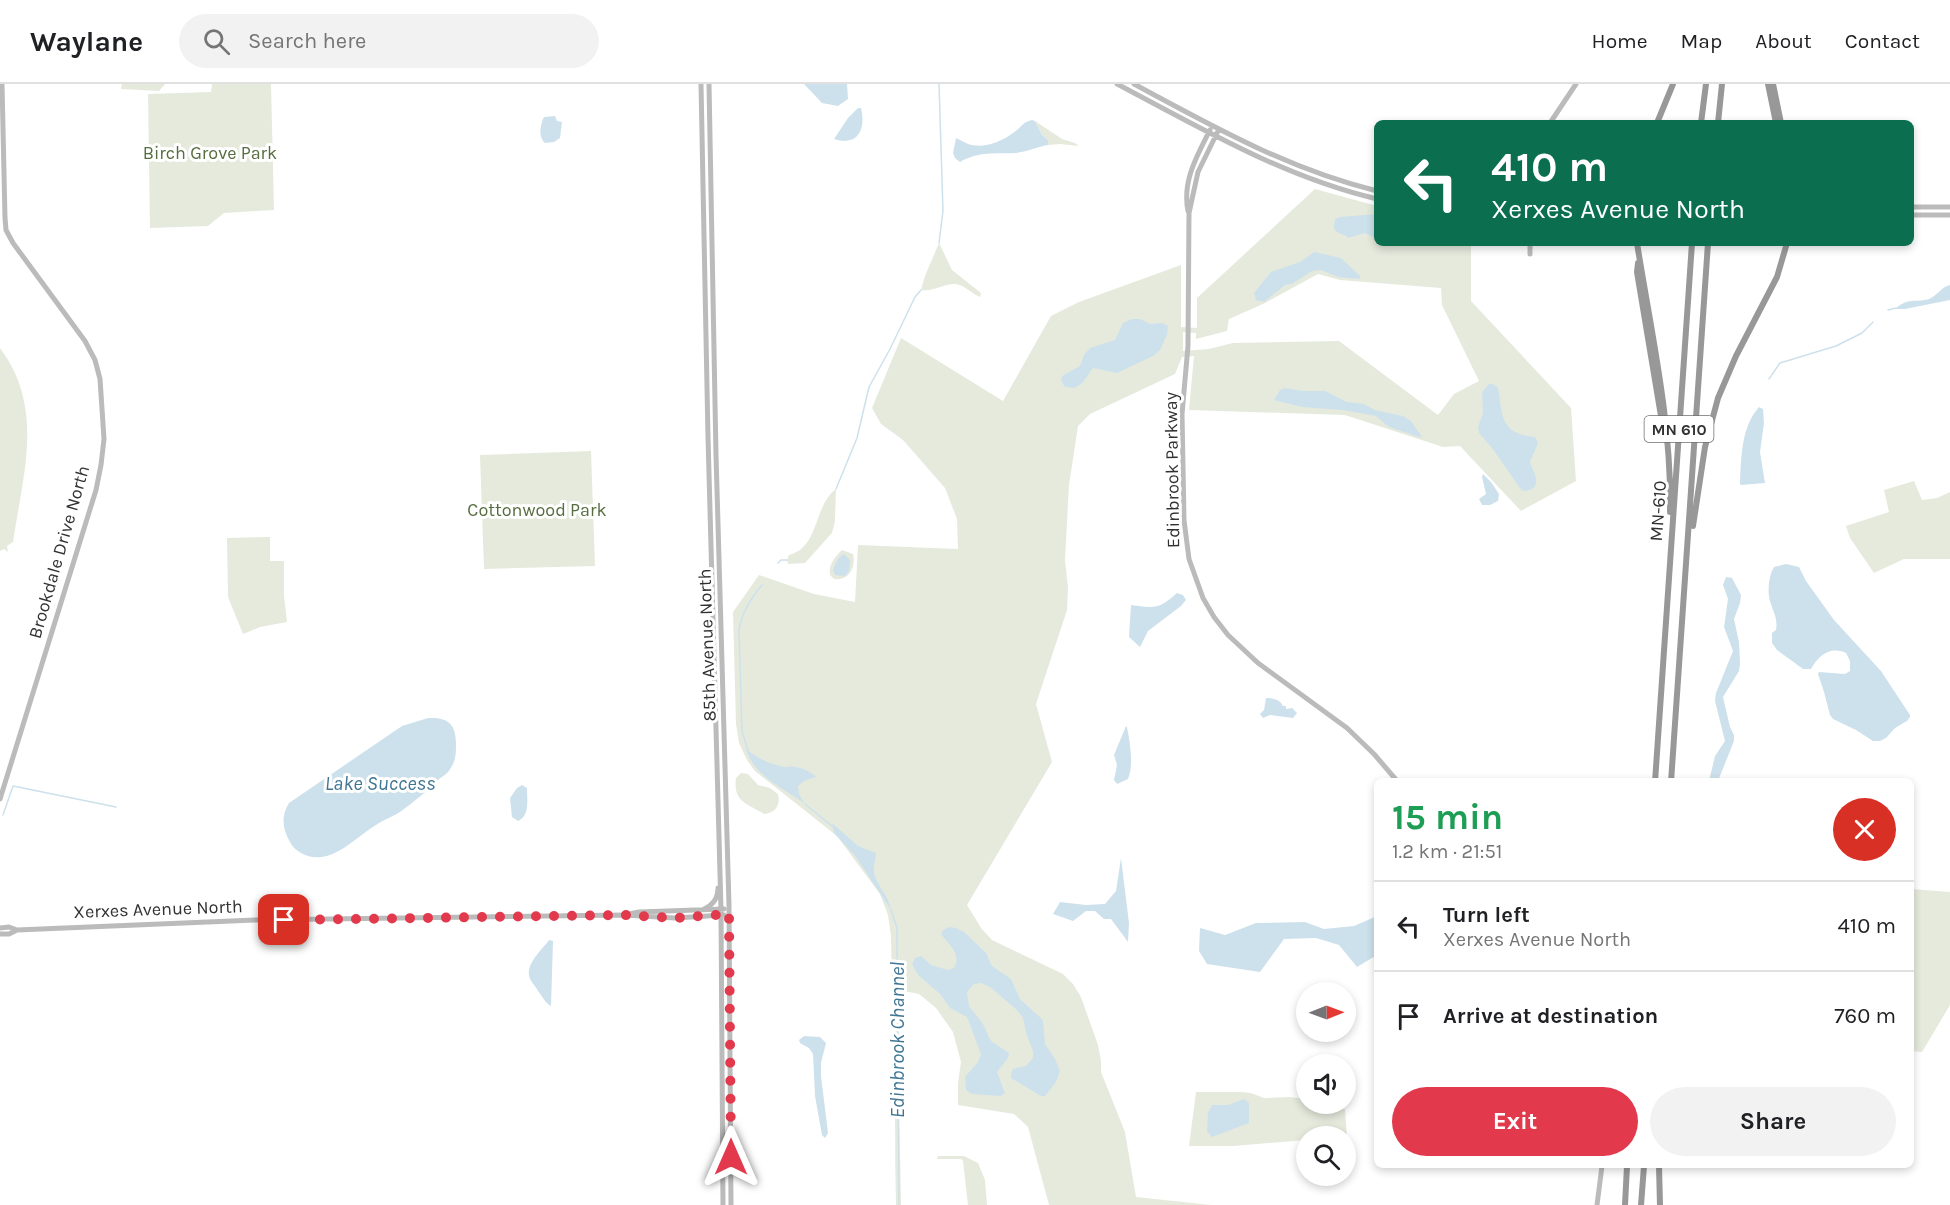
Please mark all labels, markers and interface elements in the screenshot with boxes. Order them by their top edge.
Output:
search box [179,14,599,68]
text: Waylane [30,25,143,58]
icon: search [200,25,233,58]
text: Search here [248,28,366,54]
text: Home [1592,29,1648,53]
text: Map [1681,29,1722,53]
text: About [1755,29,1812,53]
text: Contact [1845,29,1920,53]
park label: Birch Grove Park [143,142,277,164]
text: 410 m [1491,142,1608,192]
icon: left [1392,144,1470,222]
text: Xerxes Avenue North [1491,193,1745,225]
street label: Edinbrook Parkway [1160,391,1184,548]
road number: MN 610 [1644,416,1714,442]
street label: Brookdale Drive North [24,463,94,641]
street label: MN-610 [1645,480,1671,542]
park label: Cottonwood Park [467,499,607,521]
street label: 85th Avenue North [693,568,721,722]
water label: Lake Success [325,772,435,795]
text: 15 min [1392,796,1503,838]
button: close [1833,798,1896,861]
text: 1.2 km · 21:51 [1392,840,1502,863]
pin [258,894,309,945]
street label: Xerxes Avenue North [73,895,243,923]
text: Turn left [1443,902,1530,928]
icon: arrive [267,903,300,936]
icon: left [1392,910,1425,943]
text: 410 m [1838,913,1896,939]
text: Xerxes Avenue North [1443,928,1631,951]
water label: Edinbrook Channel [886,962,909,1118]
north arrow [1296,982,1356,1042]
map controls [1296,982,1356,1186]
icon: arrive [1392,1000,1425,1033]
text: Arrive at destination [1443,1003,1658,1029]
text: 760 m [1834,1003,1896,1029]
button: sound [1296,1054,1356,1114]
button: Exit [1392,1087,1638,1156]
button: Share [1650,1087,1896,1156]
position arrow [699,1125,763,1189]
button: search [1296,1126,1356,1186]

